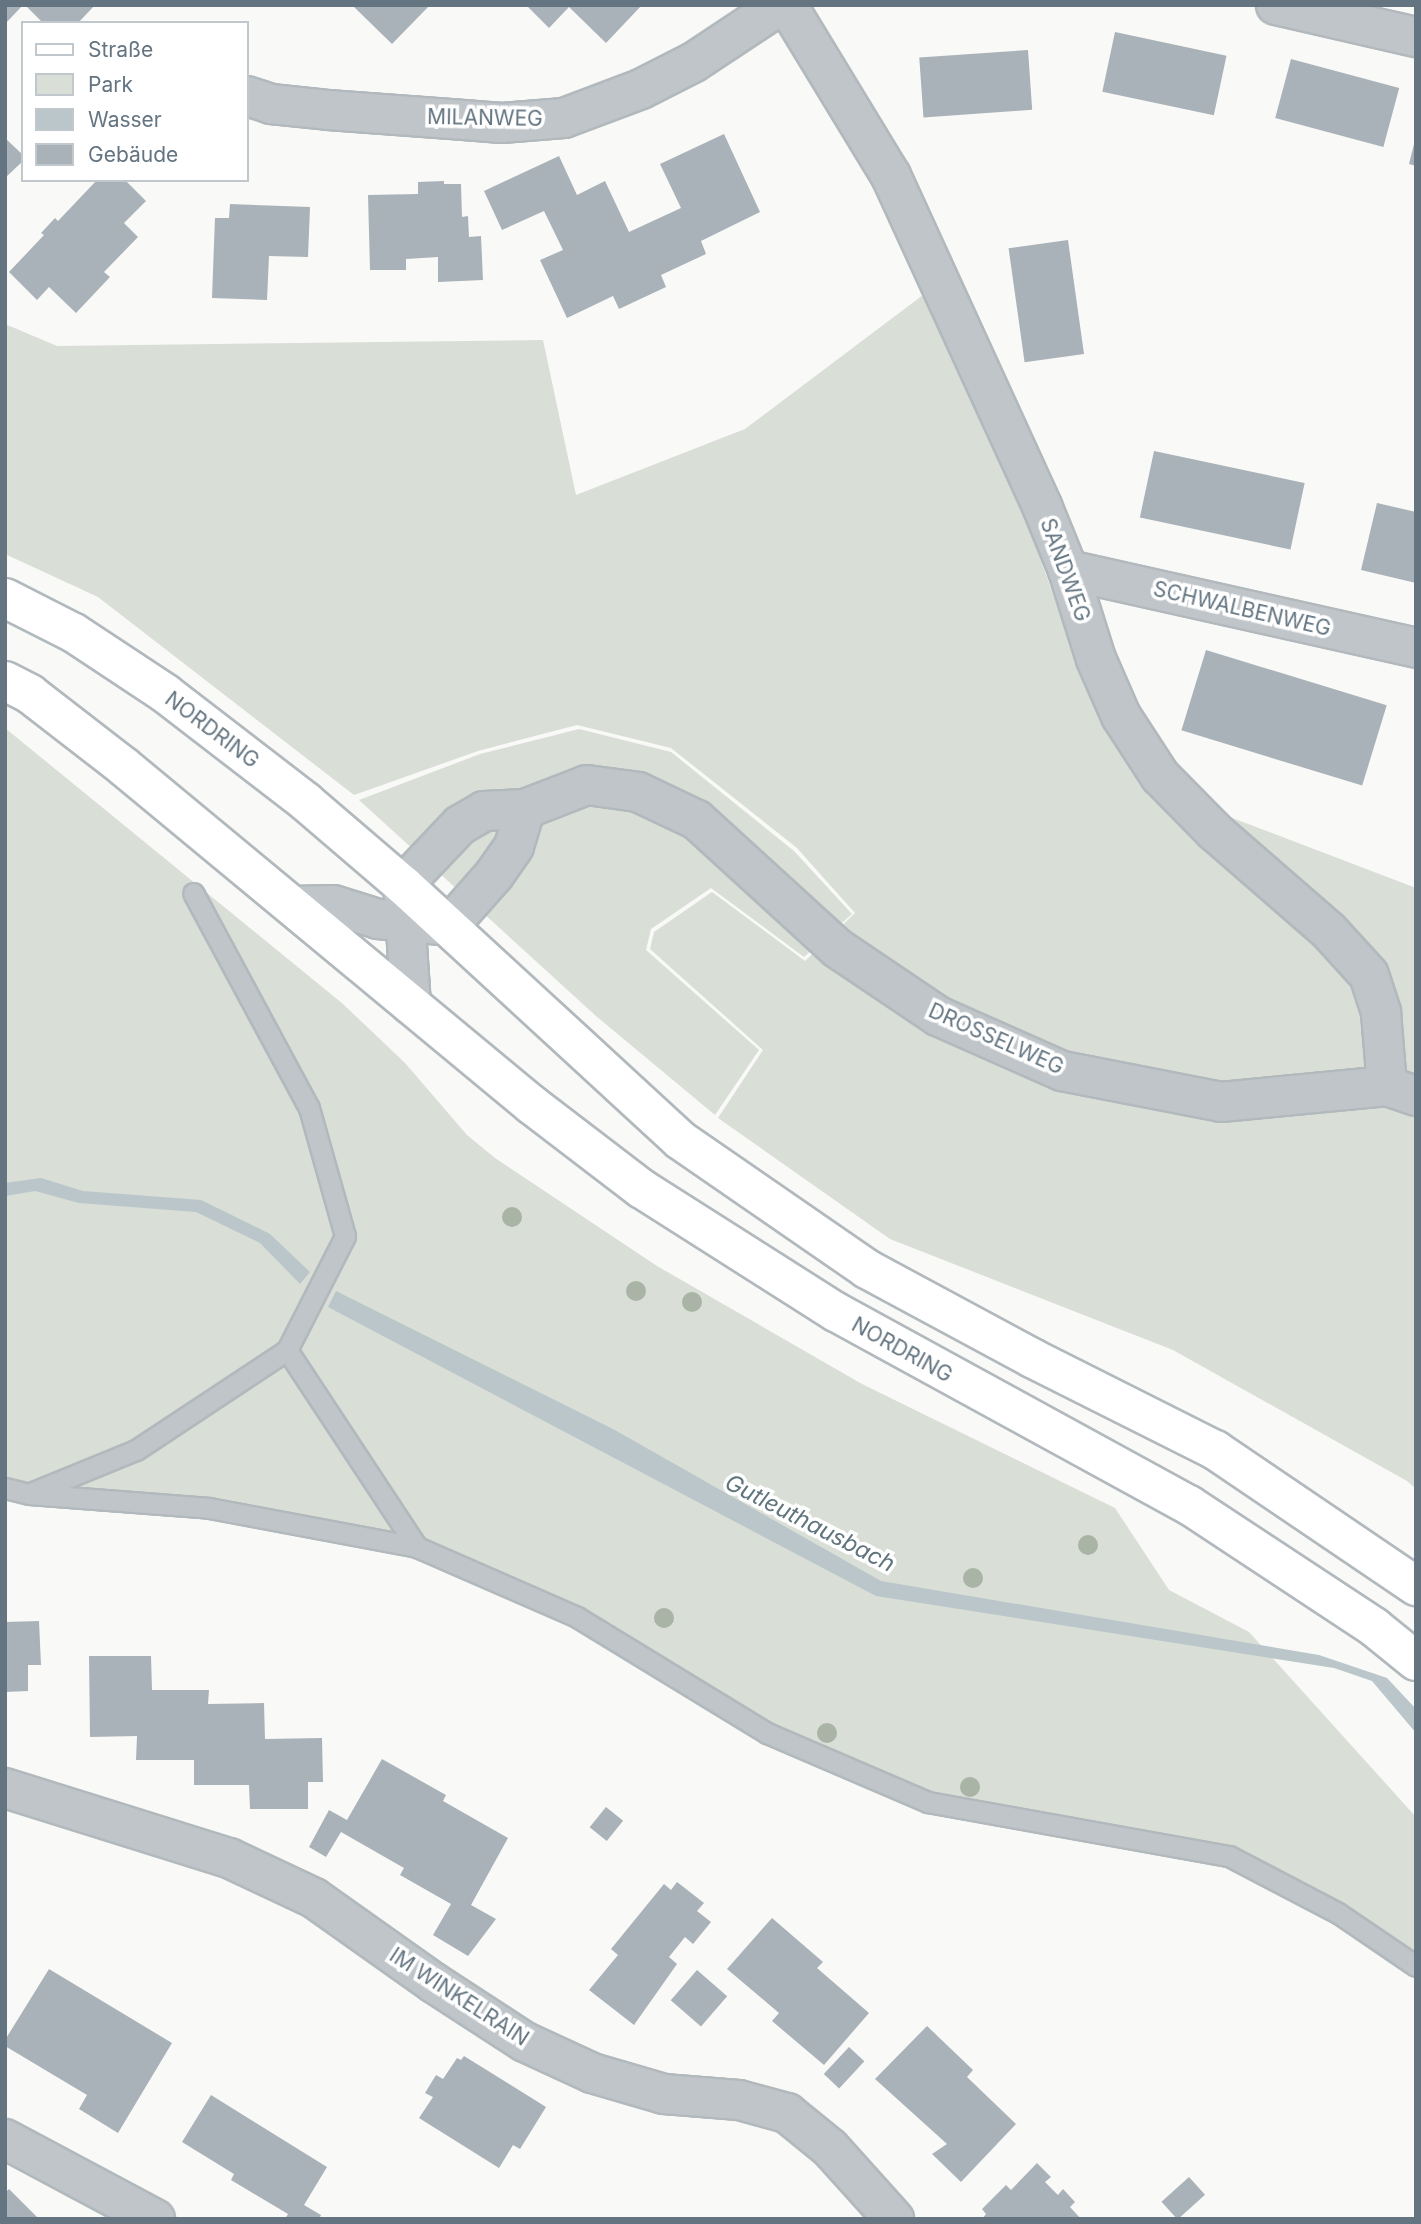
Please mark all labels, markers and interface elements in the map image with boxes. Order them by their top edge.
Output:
legend [21,21,248,182]
text: Straße [88,37,153,62]
text: Park [88,72,133,97]
street label: MILANWEG [427,104,543,132]
text: Wasser [88,107,162,132]
text: Gebäude [88,142,178,167]
street label: SANDWEG [1035,515,1095,625]
street label: SCHWALBENWEG [1151,576,1333,642]
street label: NORDRING [160,686,264,774]
street label: DROSSELWEG [925,998,1067,1080]
street label: NORDRING [847,1312,957,1388]
water label: Gutleuthausbach [721,1468,899,1578]
street label: IM WINKELRAIN [385,1943,533,2051]

